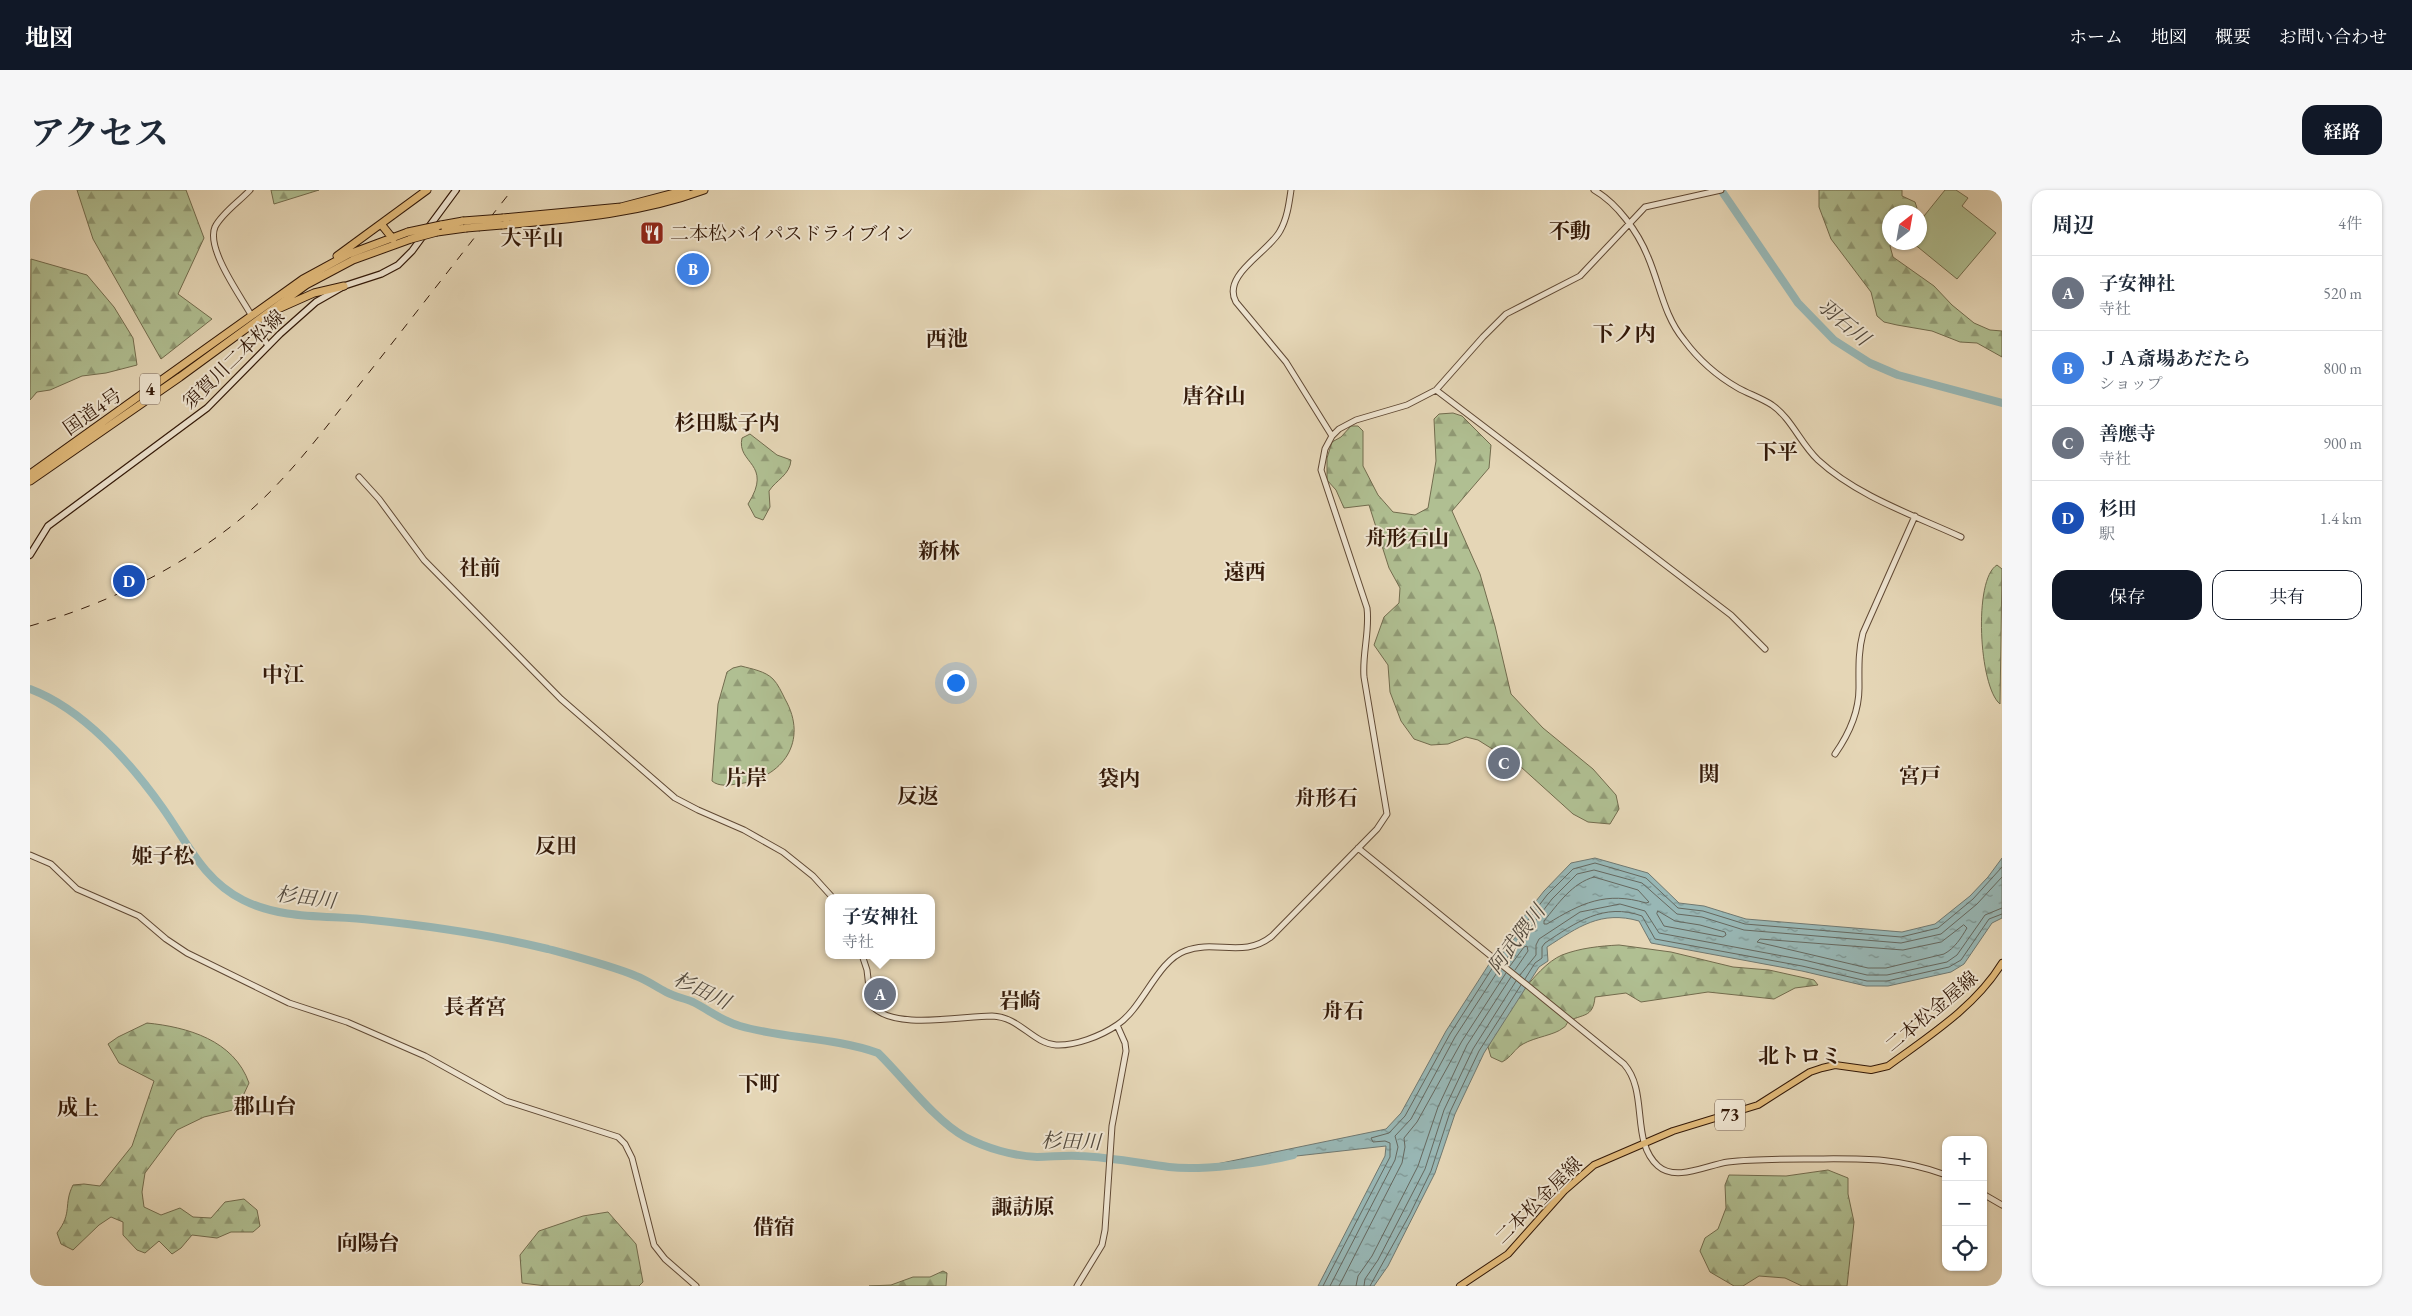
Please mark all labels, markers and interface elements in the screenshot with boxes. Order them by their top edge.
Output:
text: 地図 [25,22,73,53]
text: ホーム [2069,25,2123,48]
text: 地図 [2151,25,2187,48]
text: 概要 [2215,25,2251,48]
text: お問い合わせ [2279,25,2387,48]
button: 経路 [2302,105,2382,155]
text: アクセス [30,110,169,155]
north arrow [1882,205,1927,250]
text: 周辺 [2052,211,2094,238]
text: 4件 [2338,213,2362,234]
district label: 不動 [1549,217,1591,244]
restaurant icon: 二本松バイパスドライブイン [639,220,665,246]
place label: 二本松バイパスドライブイン [670,221,914,246]
district label: 大平山 [501,224,564,251]
pin: B [677,250,709,288]
text: 子安神社 [2099,271,2175,296]
text: A [2062,283,2074,304]
text: 520 m [2323,283,2362,304]
water label: 羽石川 [1813,293,1877,353]
text: 寺社 [2099,298,2131,319]
street label: 須賀川二本松線 [177,304,290,415]
district label: 下ノ内 [1593,320,1656,347]
district label: 西池 [926,325,968,352]
text: ＪＡ斎場あだたら [2099,346,2251,371]
text: B [2063,358,2073,379]
text: 800 m [2323,358,2362,379]
road number: 4 [140,373,160,404]
text: ショップ [2099,373,2163,394]
street label: 国道4号 [58,382,127,441]
district label: 唐谷山 [1183,382,1246,409]
district label: 杉田駄子内 [675,409,780,436]
text: 善應寺 [2099,421,2156,446]
text: C [2062,433,2074,454]
text: 900 m [2323,433,2362,454]
district label: 下平 [1756,438,1798,465]
text: 寺社 [2099,448,2131,469]
text: 杉田 [2099,496,2137,521]
text: D [2062,508,2074,529]
text: 1.4 km [2320,508,2362,529]
text: 駅 [2099,523,2115,544]
district label: 舟形石山 [1365,524,1449,551]
district label: 新林 [918,537,960,564]
district label: 社前 [459,554,501,581]
district label: 遠西 [1224,558,1266,585]
pin: D [113,562,145,600]
button: 保存 [2052,570,2202,620]
button: 共有 [2212,570,2362,620]
district label: 中江 [262,661,304,688]
your location [943,670,969,696]
pin: C [1488,744,1520,782]
district label: 関 [1699,760,1720,787]
district label: 宮戸 [1899,762,1941,789]
district label: 片岸 [725,764,767,791]
district label: 袋内 [1098,765,1140,792]
district label: 反返 [897,782,939,809]
district label: 舟形石 [1295,784,1358,811]
district label: 反田 [535,832,577,859]
district label: 姫子松 [132,842,195,869]
water label: 杉田川 [275,880,339,914]
popup [825,894,935,959]
water label: 阿武隈川 [1482,898,1552,979]
text: 子安神社 [842,904,918,929]
text: 寺社 [842,931,874,952]
water label: 杉田川 [669,965,736,1016]
street label: 二本松金屋線 [1880,965,1983,1058]
pin: A [864,975,896,1013]
district label: 岩崎 [999,987,1041,1014]
district label: 長者宮 [444,993,507,1020]
district label: 舟石 [1322,997,1364,1024]
district label: 北トロミ [1758,1042,1842,1069]
district label: 下町 [738,1070,780,1097]
district label: 郡山台 [234,1092,297,1119]
district label: 成上 [57,1094,99,1121]
road number: 73 [1715,1100,1745,1130]
water label: 杉田川 [1041,1127,1103,1155]
map controls [1942,1136,1987,1271]
button: + [1942,1136,1987,1181]
street label: 二本松金屋線 [1489,1151,1588,1250]
button: − [1942,1181,1987,1226]
district label: 諏訪原 [992,1193,1055,1220]
district label: 借宿 [753,1213,795,1240]
button: locate [1942,1226,1987,1271]
district label: 向陽台 [337,1229,400,1256]

